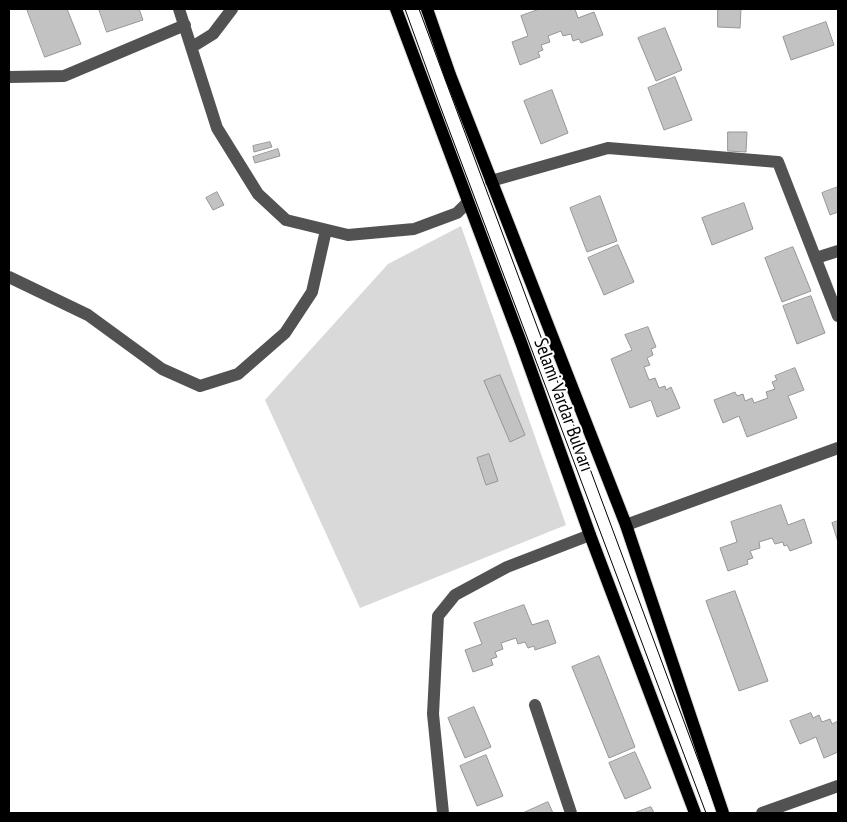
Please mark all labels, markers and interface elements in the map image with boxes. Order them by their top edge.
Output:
street label: Selami Vardar Bulvarı [528,335,598,475]

